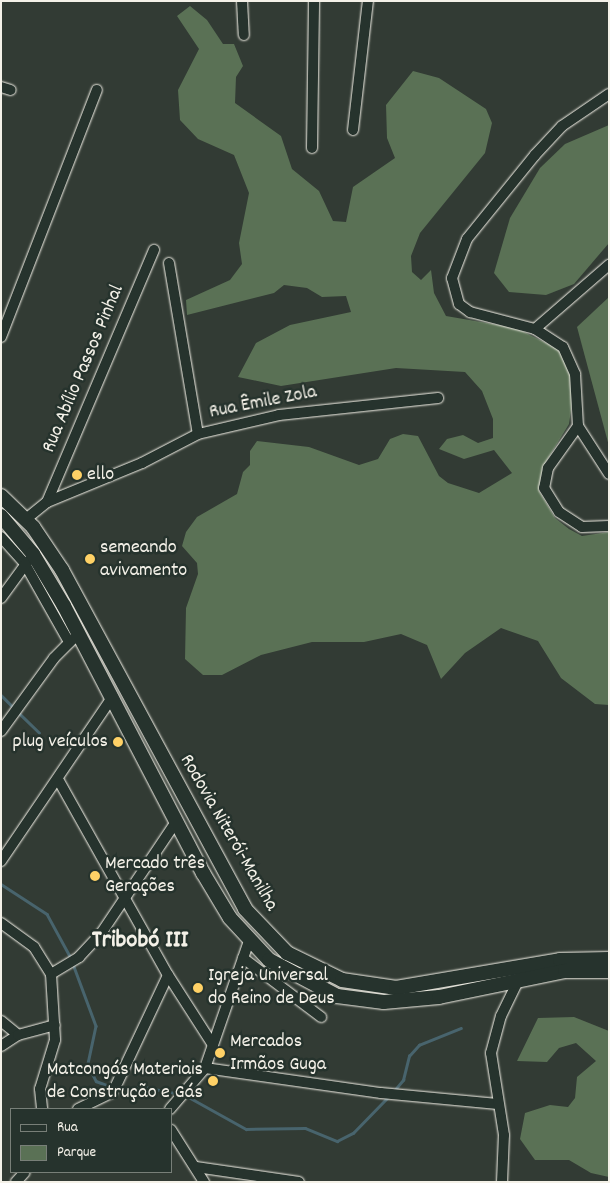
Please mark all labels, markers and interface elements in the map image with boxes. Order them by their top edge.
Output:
street label: Rua Abílio Passos Pinhal [38,281,130,457]
street label: Rua Êmile Zola [207,381,319,425]
place label: ello [87,463,114,487]
marker: ello [71,469,83,481]
place label: semeando avivamento [100,536,187,583]
marker: semeando avivamento [84,553,96,565]
place label: plug veículos [13,730,108,754]
marker: plug veículos [112,736,124,748]
street label: Rodovia Niterói-Manilha [173,750,283,916]
place label: Mercado três Gerações [105,852,205,899]
marker: Mercado três Gerações [89,870,101,882]
district label: Tribobó III [92,926,188,956]
place label: Igreja Universal do Reino de Deus [208,964,335,1011]
marker: Igreja Universal do Reino de Deus [192,982,204,994]
place label: Mercados Irmãos Guga [230,1030,326,1077]
marker: Mercados Irmãos Guga [214,1047,226,1059]
place label: Matcongás Materiais de Construção e Gás [47,1058,203,1105]
marker: Matcongás Materiais de Construção e Gás [207,1075,219,1087]
legend [10,1108,172,1173]
text: Rua [57,1117,78,1139]
text: Parque [57,1142,96,1164]

